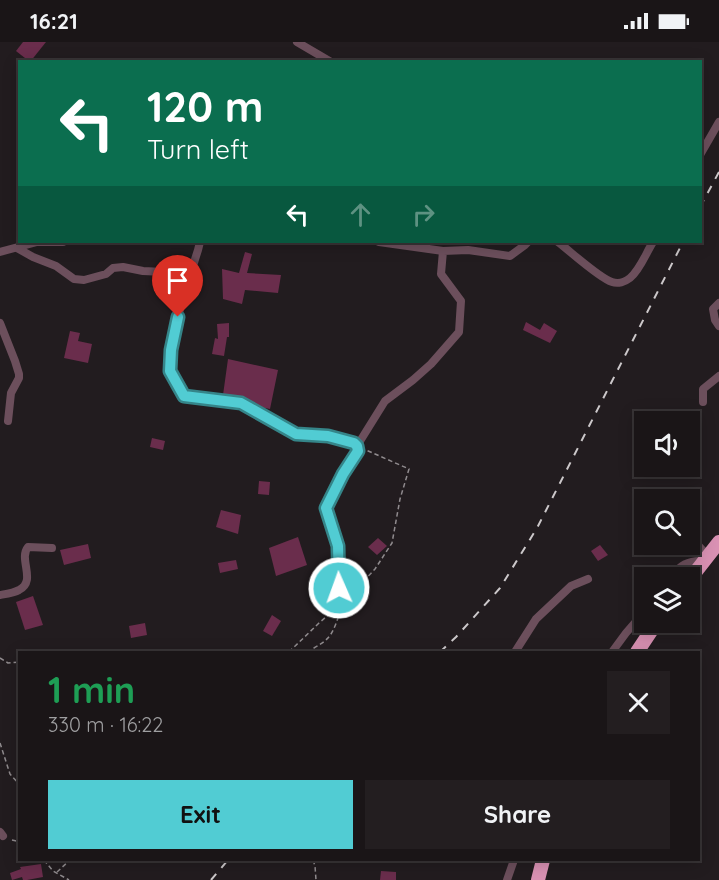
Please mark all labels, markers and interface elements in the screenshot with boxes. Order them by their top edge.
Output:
text: 16:21 [30,7,78,35]
text: 120 m [147,80,264,133]
icon: left [48,84,126,162]
text: Turn left [147,132,249,166]
icon: left [281,198,314,231]
icon: ahead [344,198,377,231]
icon: right [407,198,440,231]
pin [152,255,203,317]
icon: arrive [161,264,194,297]
map controls [634,411,700,633]
button: sound [634,411,700,477]
button: search [634,489,700,555]
position arrow [307,556,371,620]
button: layers [634,567,700,633]
text: 1 min [48,667,135,712]
button: close [607,671,670,734]
text: 330 m · 16:22 [48,712,163,737]
button: Exit [48,780,353,849]
button: Share [365,780,670,849]

